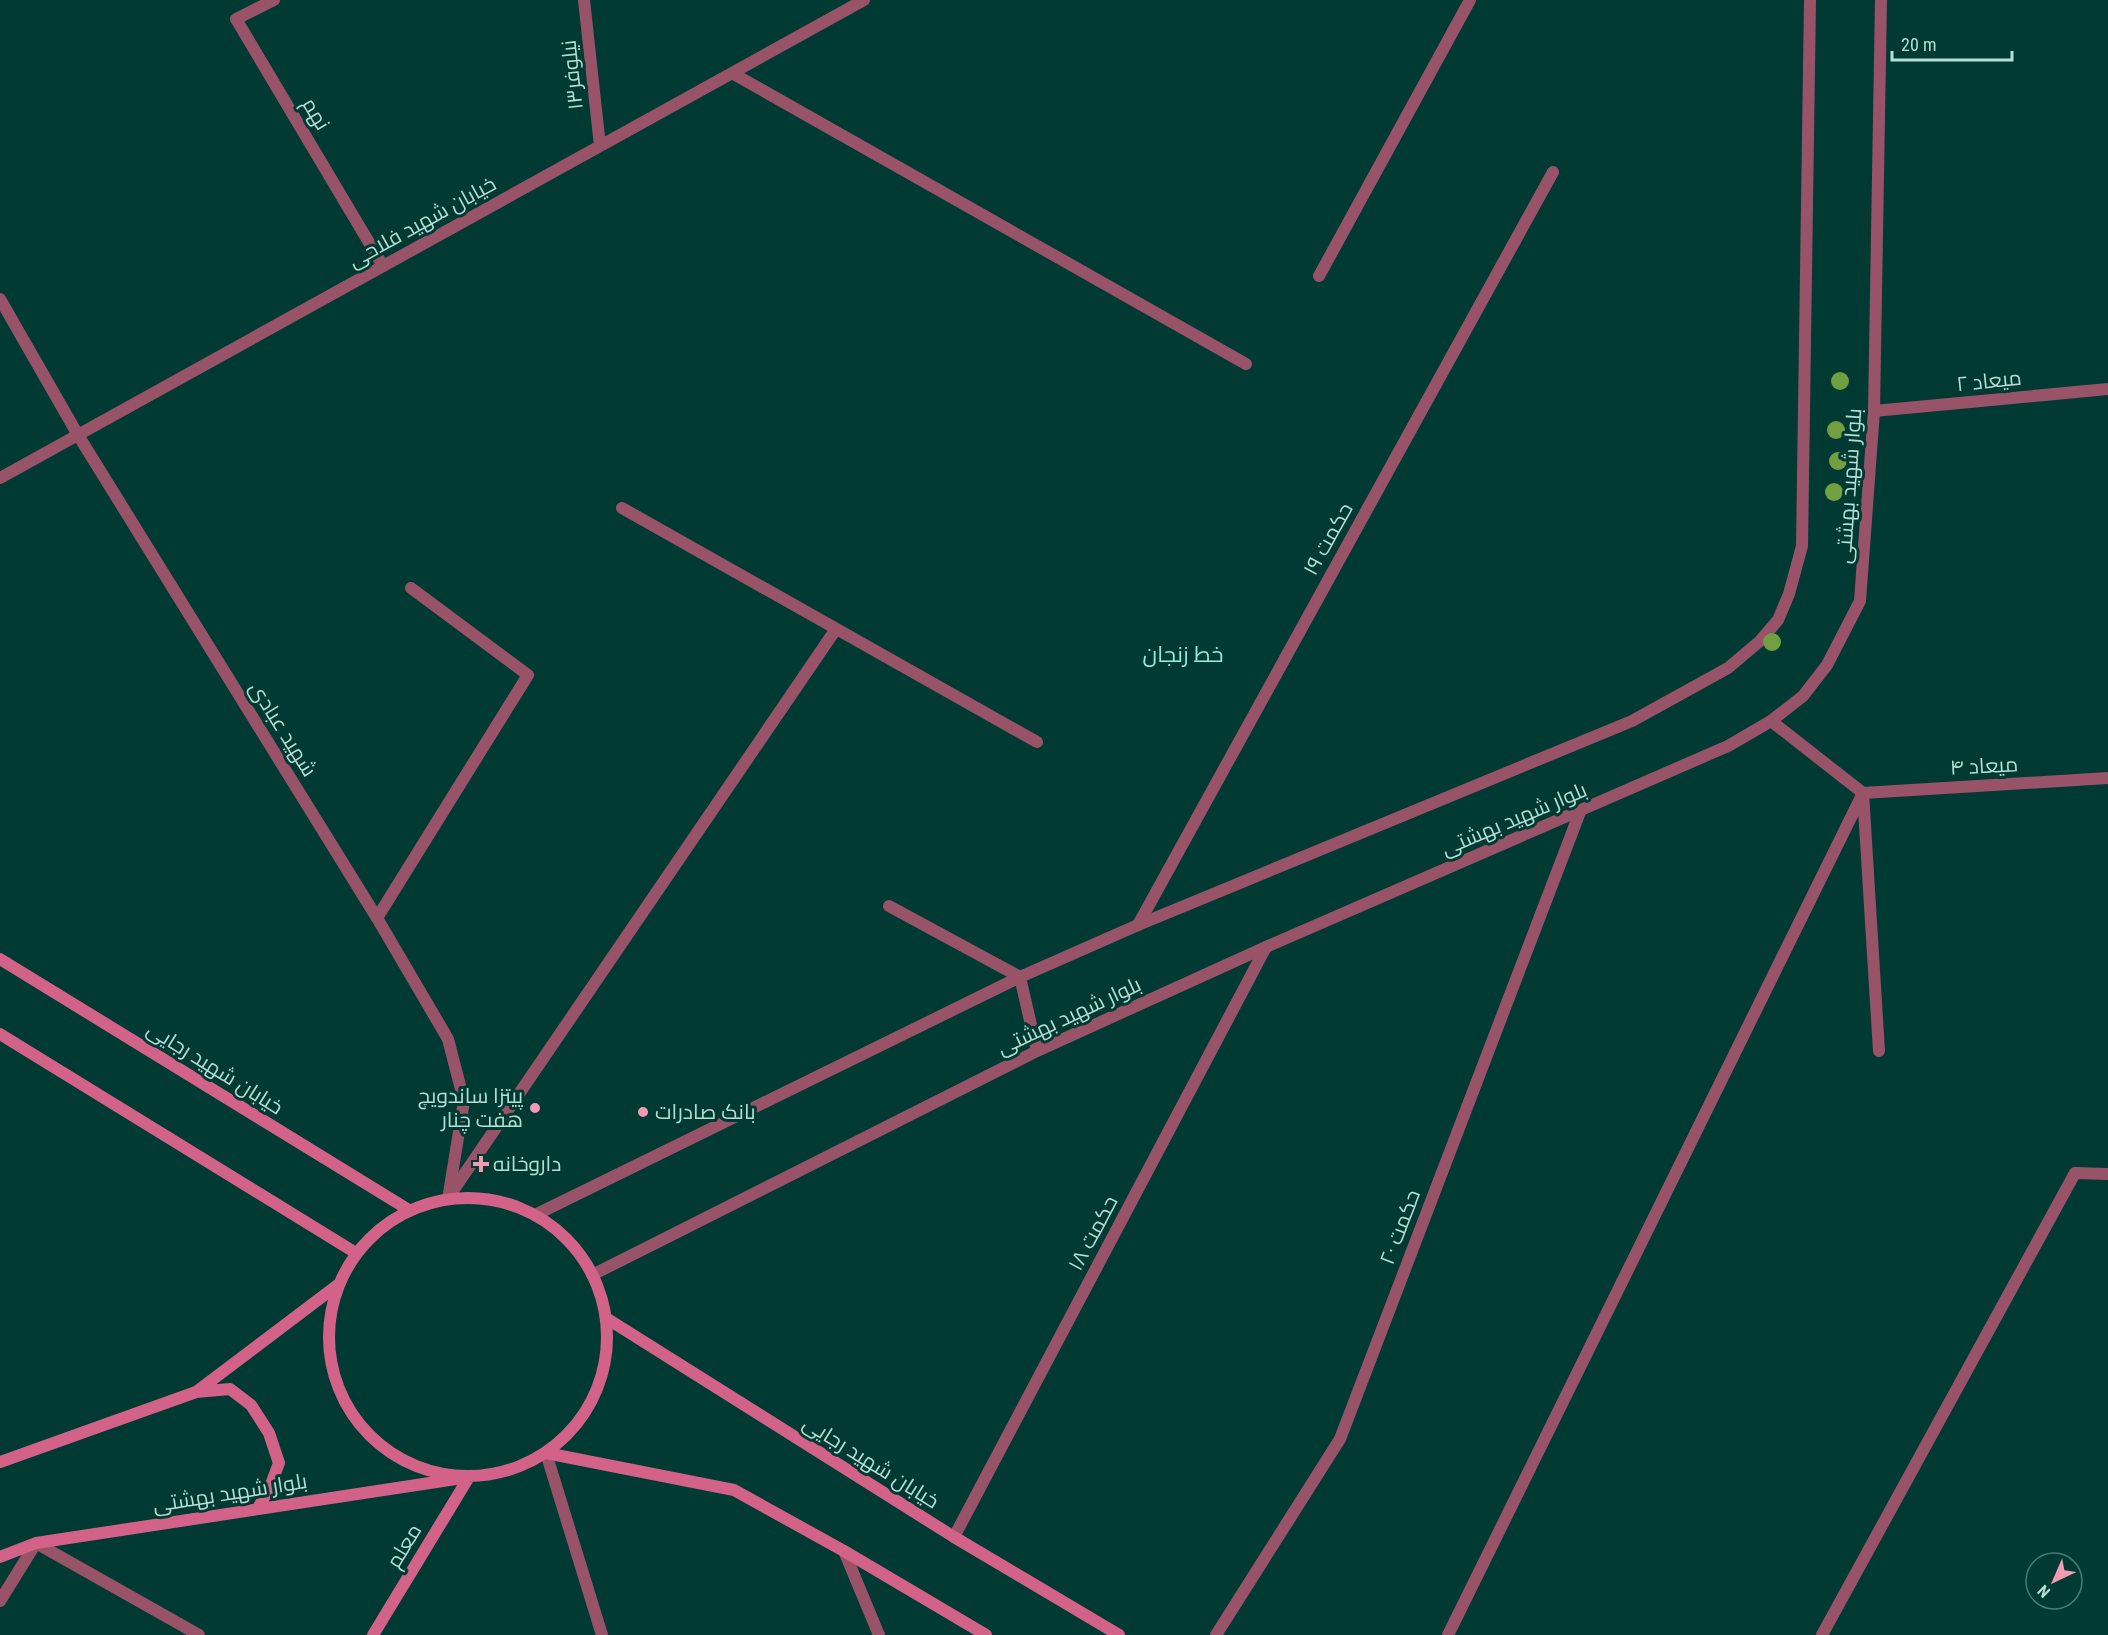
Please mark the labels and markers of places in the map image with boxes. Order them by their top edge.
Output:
place label: پیتزا ساندویچ هفت چنار [418,1084,523,1134]
place label: بانک صادرات [655,1100,756,1124]
marker: پیتزا ساندویچ هفت چنار [528,1101,542,1115]
marker: بانک صادرات [636,1105,650,1119]
place label: داروخانه [493,1152,561,1176]
marker: داروخانه [474,1157,488,1171]

